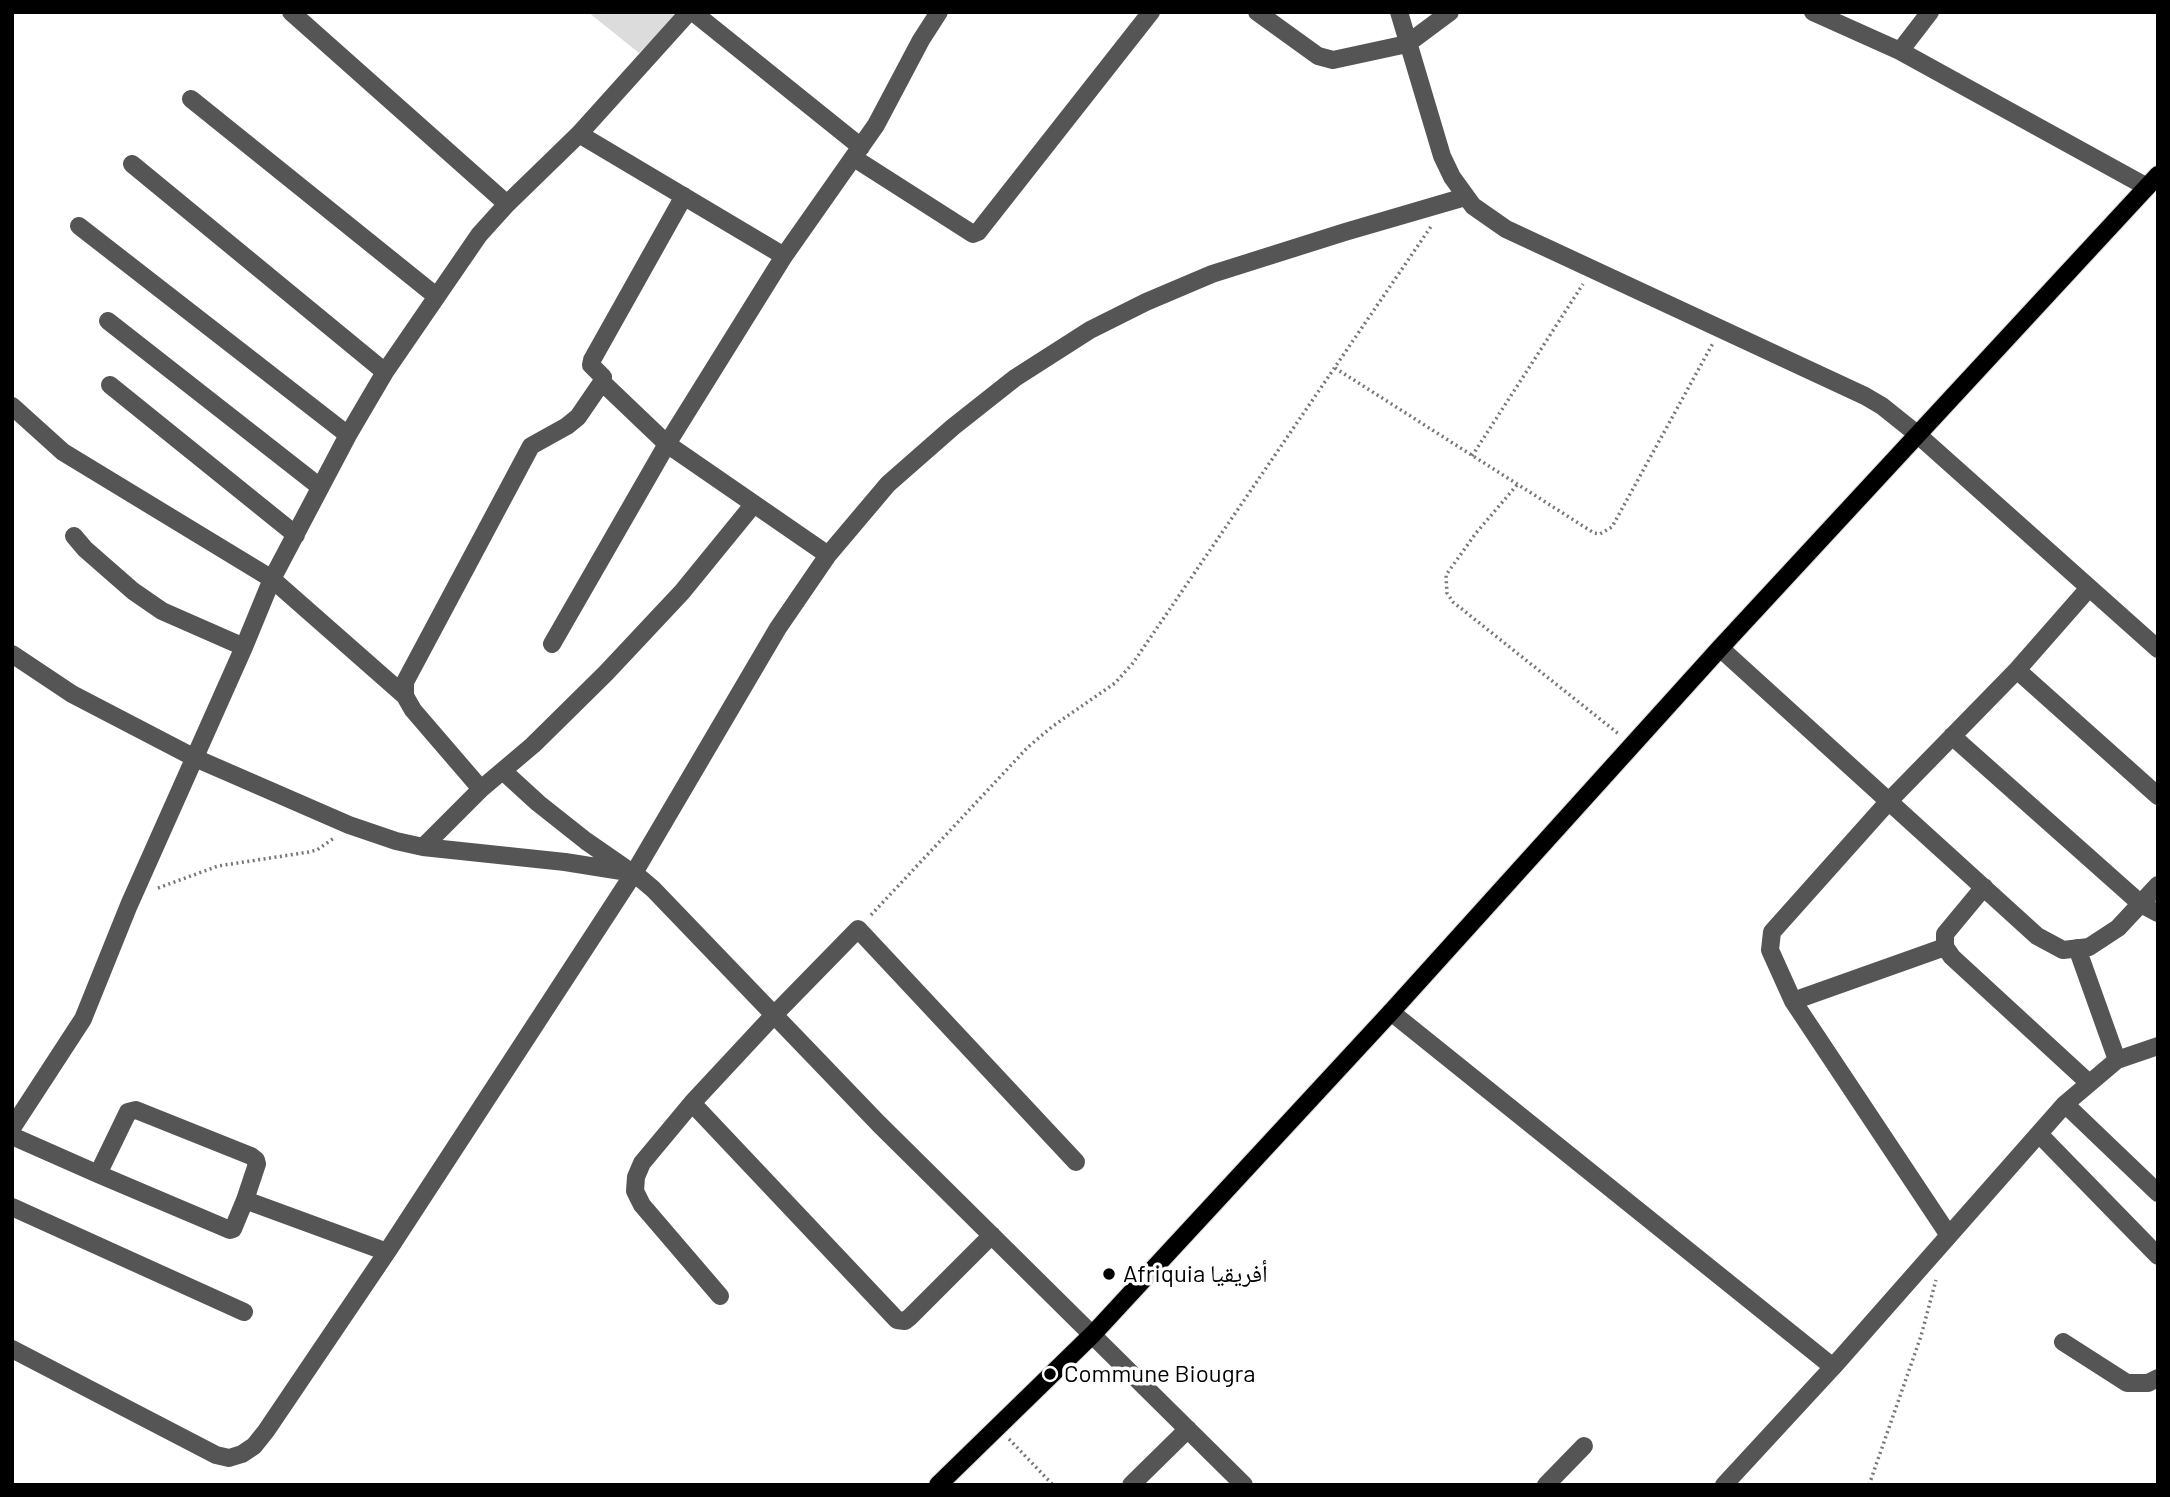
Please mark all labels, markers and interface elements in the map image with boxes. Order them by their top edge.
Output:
place label: Afriquia أفريقيا [1123,1260,1268,1288]
marker: Afriquia أفريقيا [1101,1266,1117,1282]
place label: Commune Biougra [1064,1360,1255,1388]
marker: Commune Biougra [1042,1366,1058,1382]

